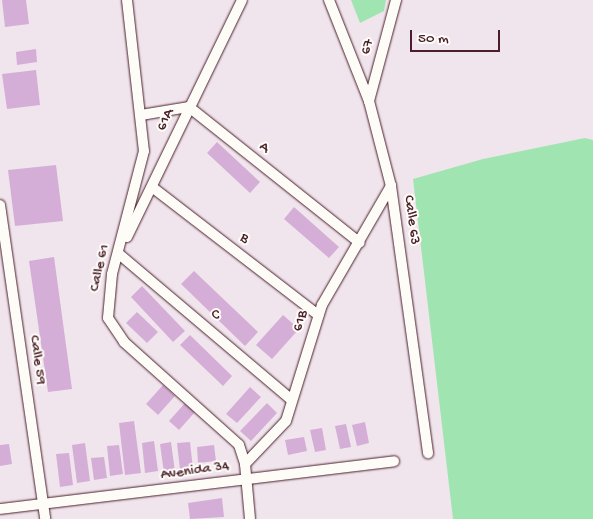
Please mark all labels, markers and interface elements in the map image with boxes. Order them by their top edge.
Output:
scale bar [413,20,503,52]
text: 50 m [418,30,449,48]
street label: 67 [357,37,379,57]
street label: 61A [153,106,179,134]
street label: A [255,138,273,158]
street label: Calle 63 [399,194,423,246]
street label: B [235,230,253,248]
street label: Calle 61 [86,243,114,293]
street label: C [206,305,224,325]
street label: 61B [289,308,313,334]
street label: Calle 59 [25,334,49,386]
street label: Avenida 34 [160,457,230,485]

